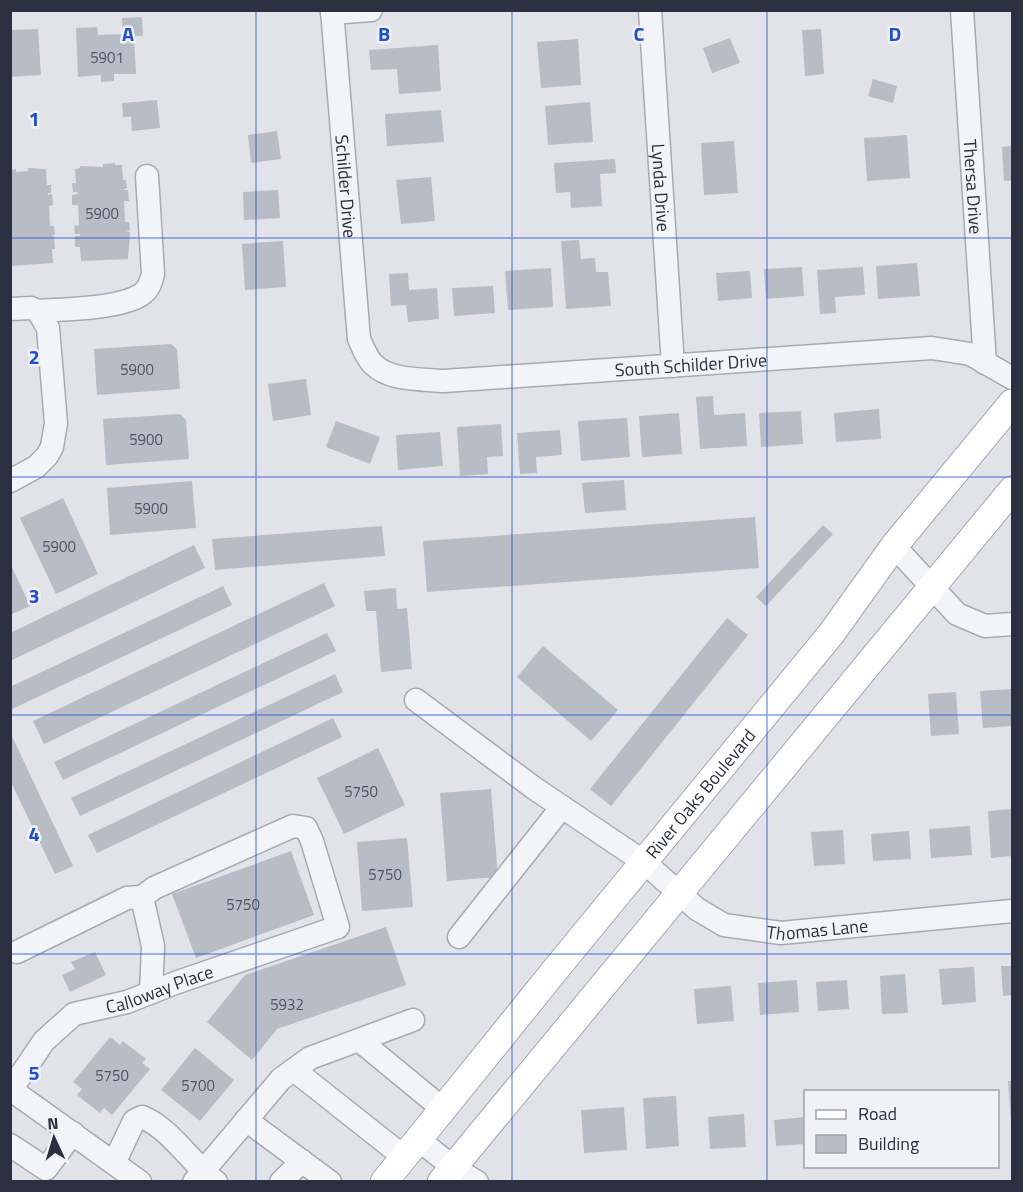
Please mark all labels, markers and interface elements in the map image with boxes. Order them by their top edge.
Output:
text: A [122,18,134,49]
text: B [378,18,390,49]
text: C [634,18,645,49]
text: D [889,18,901,49]
house number: 5901 [90,46,124,69]
text: 1 [28,103,40,134]
street label: Schilder Drive [329,134,364,239]
street label: Thersa Drive [957,138,990,235]
street label: Lynda Drive [645,143,678,232]
house number: 5900 [85,202,119,225]
text: 2 [28,341,40,372]
street label: South Schilder Drive [614,346,768,383]
house number: 5900 [120,358,154,381]
house number: 5900 [129,428,163,451]
house number: 5900 [134,497,168,520]
house number: 5900 [42,535,76,558]
text: 3 [28,580,40,611]
street label: River Oaks Boulevard [639,723,762,864]
house number: 5750 [344,780,378,803]
text: 4 [28,818,40,849]
house number: 5750 [368,863,402,886]
house number: 5750 [226,893,260,916]
street label: Thomas Lane [765,911,869,947]
street label: Calloway Place [103,957,217,1020]
house number: 5932 [270,993,304,1016]
text: 5 [28,1057,40,1088]
house number: 5750 [95,1064,129,1087]
house number: 5700 [181,1074,215,1097]
legend [804,1090,999,1168]
text: Road [858,1100,897,1127]
north arrow [24,1108,84,1168]
text: N [47,1111,59,1135]
text: Building [858,1130,919,1157]

